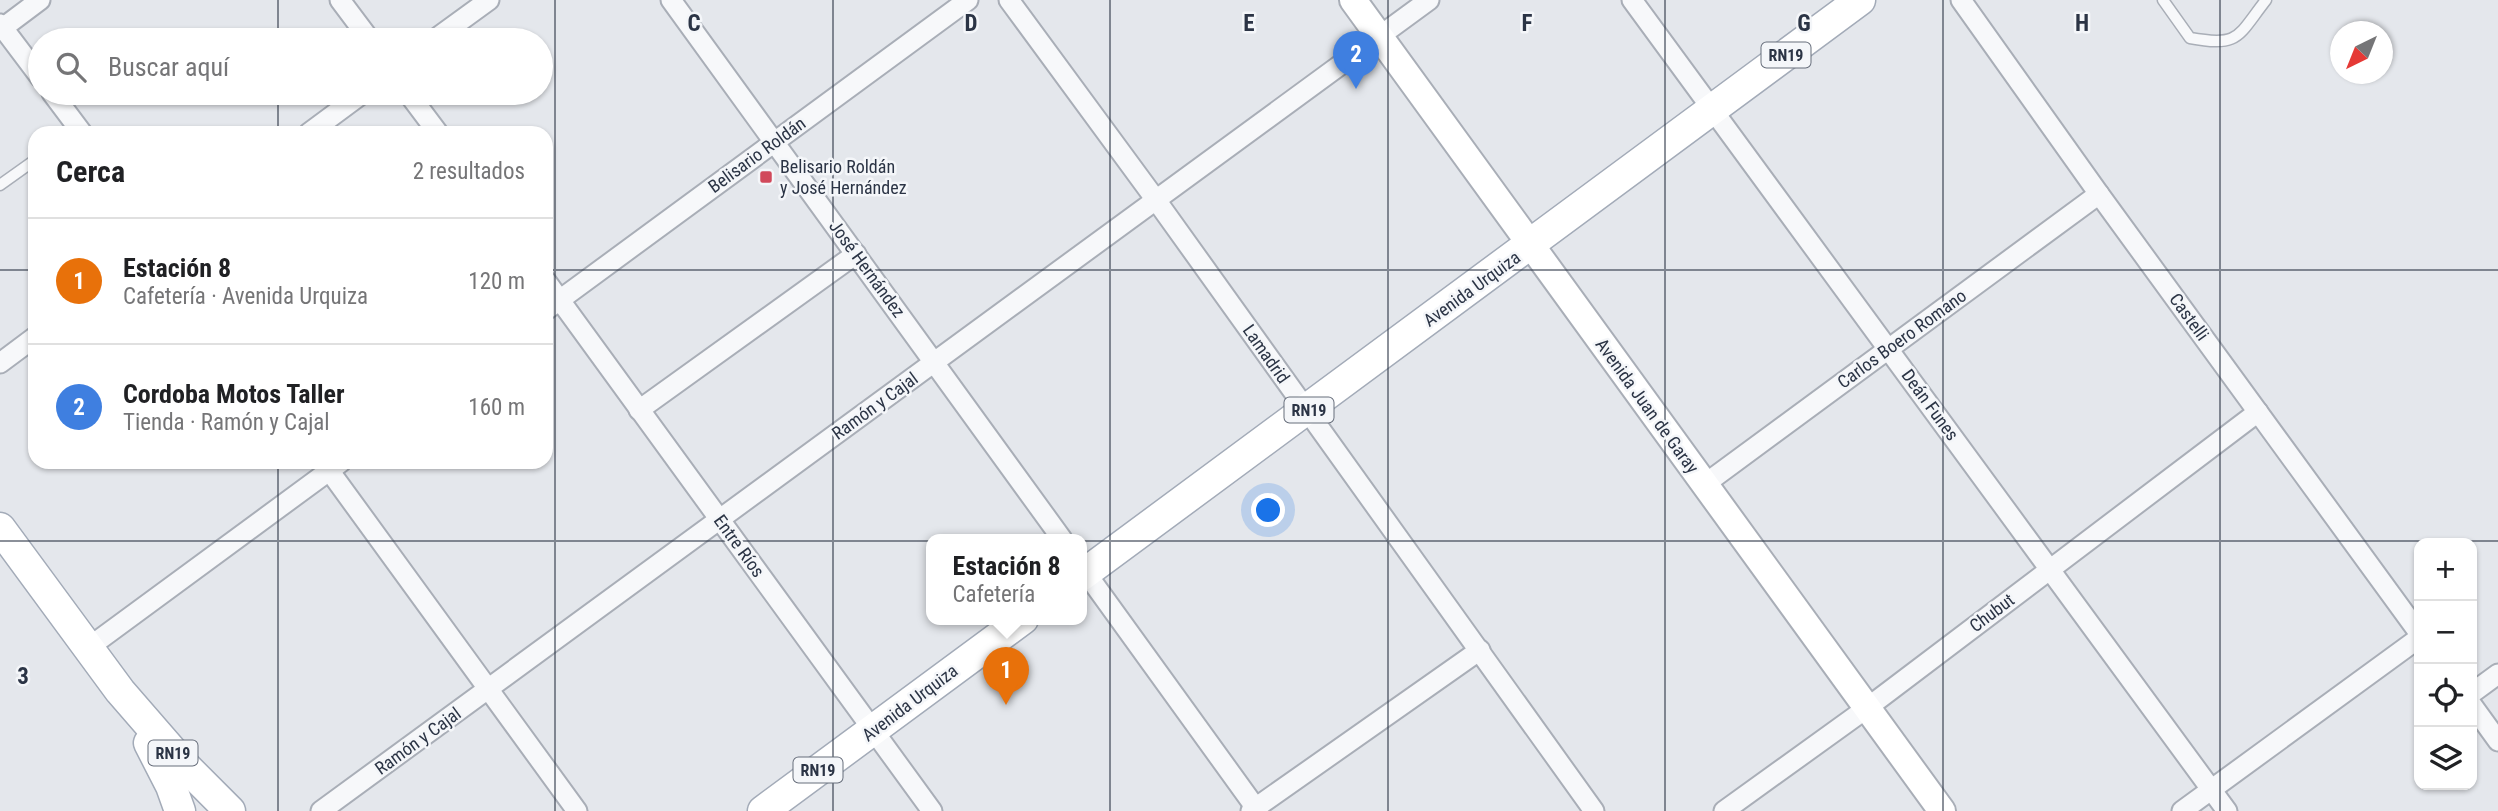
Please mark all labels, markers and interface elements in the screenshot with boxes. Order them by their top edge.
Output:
text: C [687,10,701,37]
text: D [965,10,978,37]
text: E [1243,10,1255,37]
text: F [1522,10,1533,37]
text: G [1797,10,1811,37]
text: H [2075,10,2089,37]
north arrow [2330,21,2393,84]
search box [28,28,553,105]
pin: 2 [1333,31,1379,89]
road number: RN19 [1762,42,1810,68]
icon: search [52,48,90,86]
text: Buscar aquí [108,52,229,82]
street label: Belisario Roldán [704,112,809,197]
text: Cerca [56,154,125,189]
place label: Belisario Roldán y José Hernández [780,156,907,198]
text: 2 resultados [413,158,525,185]
marker: Belisario Roldán y José Hernández [758,169,774,185]
street label: José Hernández [825,216,910,321]
street label: Avenida Urquiza [1419,247,1524,331]
text: Estación 8 [123,253,231,283]
text: 1 [73,268,85,295]
text: 120 m [468,268,525,295]
text: Cafetería · Avenida Urquiza [123,283,368,310]
street label: Carlos Boero Romano [1833,285,1970,392]
street label: Castelli [2165,289,2214,344]
street label: Lamadrid [1239,320,1294,387]
street label: Avenida Juan de Garay [1592,334,1704,478]
street label: Deán Funes [1898,365,1963,444]
street label: Ramón y Cajal [828,367,922,444]
text: Cordoba Motos Taller [123,379,345,409]
text: 2 [73,394,85,421]
text: 160 m [468,394,525,421]
road number: RN19 [1284,398,1334,422]
text: Tienda · Ramón y Cajal [123,409,330,436]
your location [1251,493,1285,527]
street label: Entre Ríos [710,510,769,581]
popup [926,534,1087,625]
map controls [2414,538,2477,790]
button: + [2414,538,2477,601]
text: Estación 8 [952,551,1061,581]
text: Cafetería [952,581,1035,608]
street label: Chubut [1965,589,2018,636]
button: − [2414,601,2477,664]
pin: 1 [983,647,1029,705]
street label: Avenida Urquiza [858,660,962,745]
text: 3 [17,663,29,690]
button: locate [2414,664,2477,727]
street label: Ramón y Cajal [371,702,465,779]
button: layers [2414,727,2477,790]
road number: RN19 [148,740,198,766]
road number: RN19 [794,758,842,782]

